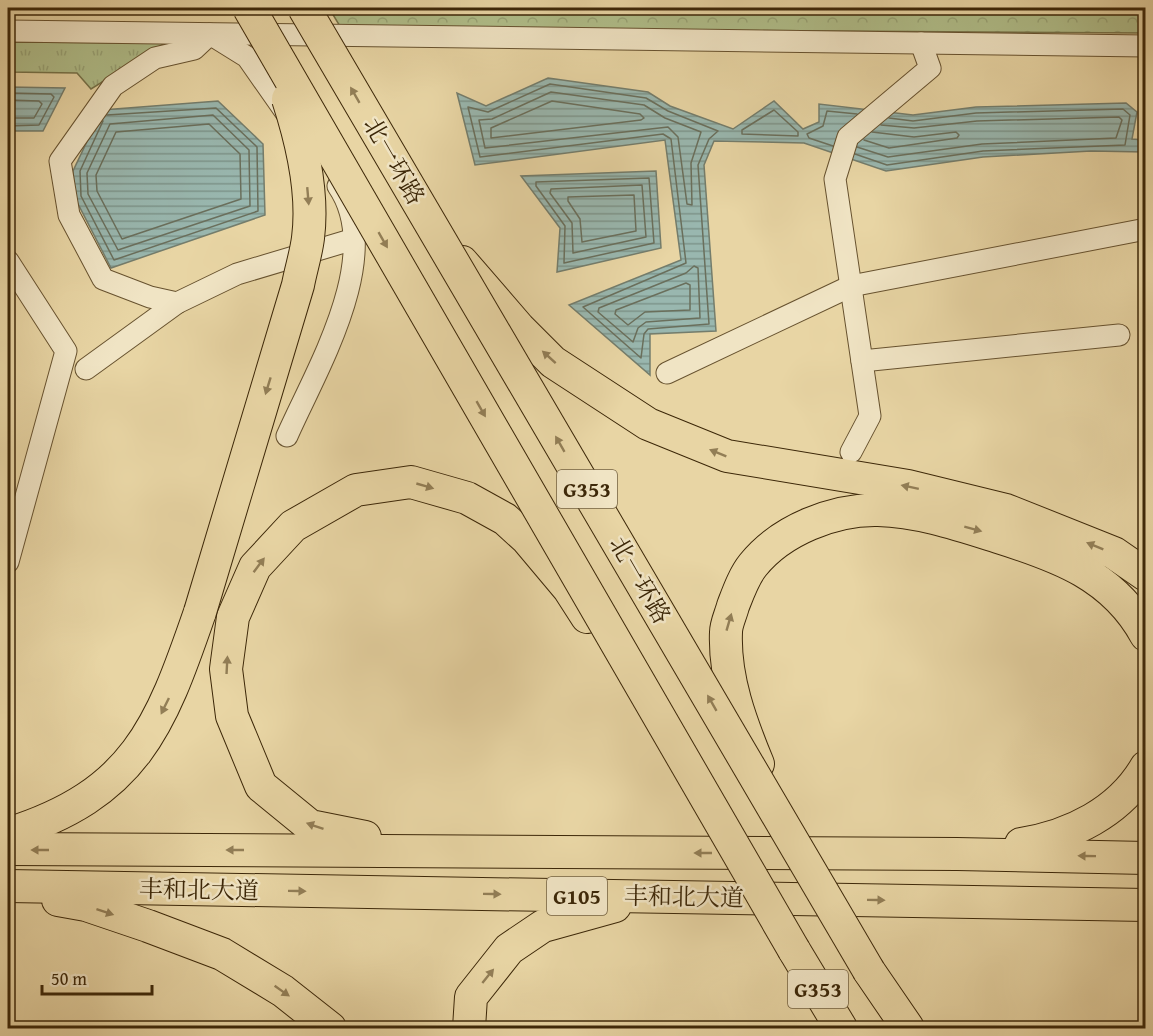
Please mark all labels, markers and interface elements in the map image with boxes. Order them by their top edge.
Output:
one-way arrow [350,87,361,103]
street label: 北一环路 [355,110,434,211]
one-way arrow [303,187,312,206]
one-way arrow [378,232,389,248]
one-way arrow [542,350,557,364]
one-way arrow [263,377,272,395]
one-way arrow [476,401,486,418]
one-way arrow [555,436,566,452]
one-way arrow [709,447,727,457]
road number: G353 [557,470,617,508]
one-way arrow [417,482,435,491]
one-way arrow [900,482,919,491]
one-way arrow [964,525,982,534]
street label: 北一环路 [601,529,680,630]
one-way arrow [1086,541,1104,551]
one-way arrow [252,557,264,572]
one-way arrow [725,613,734,631]
one-way arrow [223,656,232,675]
one-way arrow [707,694,717,711]
one-way arrow [160,698,170,715]
one-way arrow [306,820,324,830]
one-way arrow [31,845,50,854]
one-way arrow [226,845,245,855]
one-way arrow [694,848,713,858]
one-way arrow [1078,852,1097,861]
street label: 丰和北大道 [139,871,259,908]
road number: G105 [547,877,607,915]
street label: 丰和北大道 [624,878,744,915]
one-way arrow [287,886,306,896]
one-way arrow [482,889,501,899]
one-way arrow [866,896,885,905]
one-way arrow [96,907,114,917]
scale bar [42,958,152,996]
text: 50 m [51,965,87,992]
one-way arrow [481,968,494,984]
road number: G353 [788,970,848,1008]
one-way arrow [274,985,290,997]

